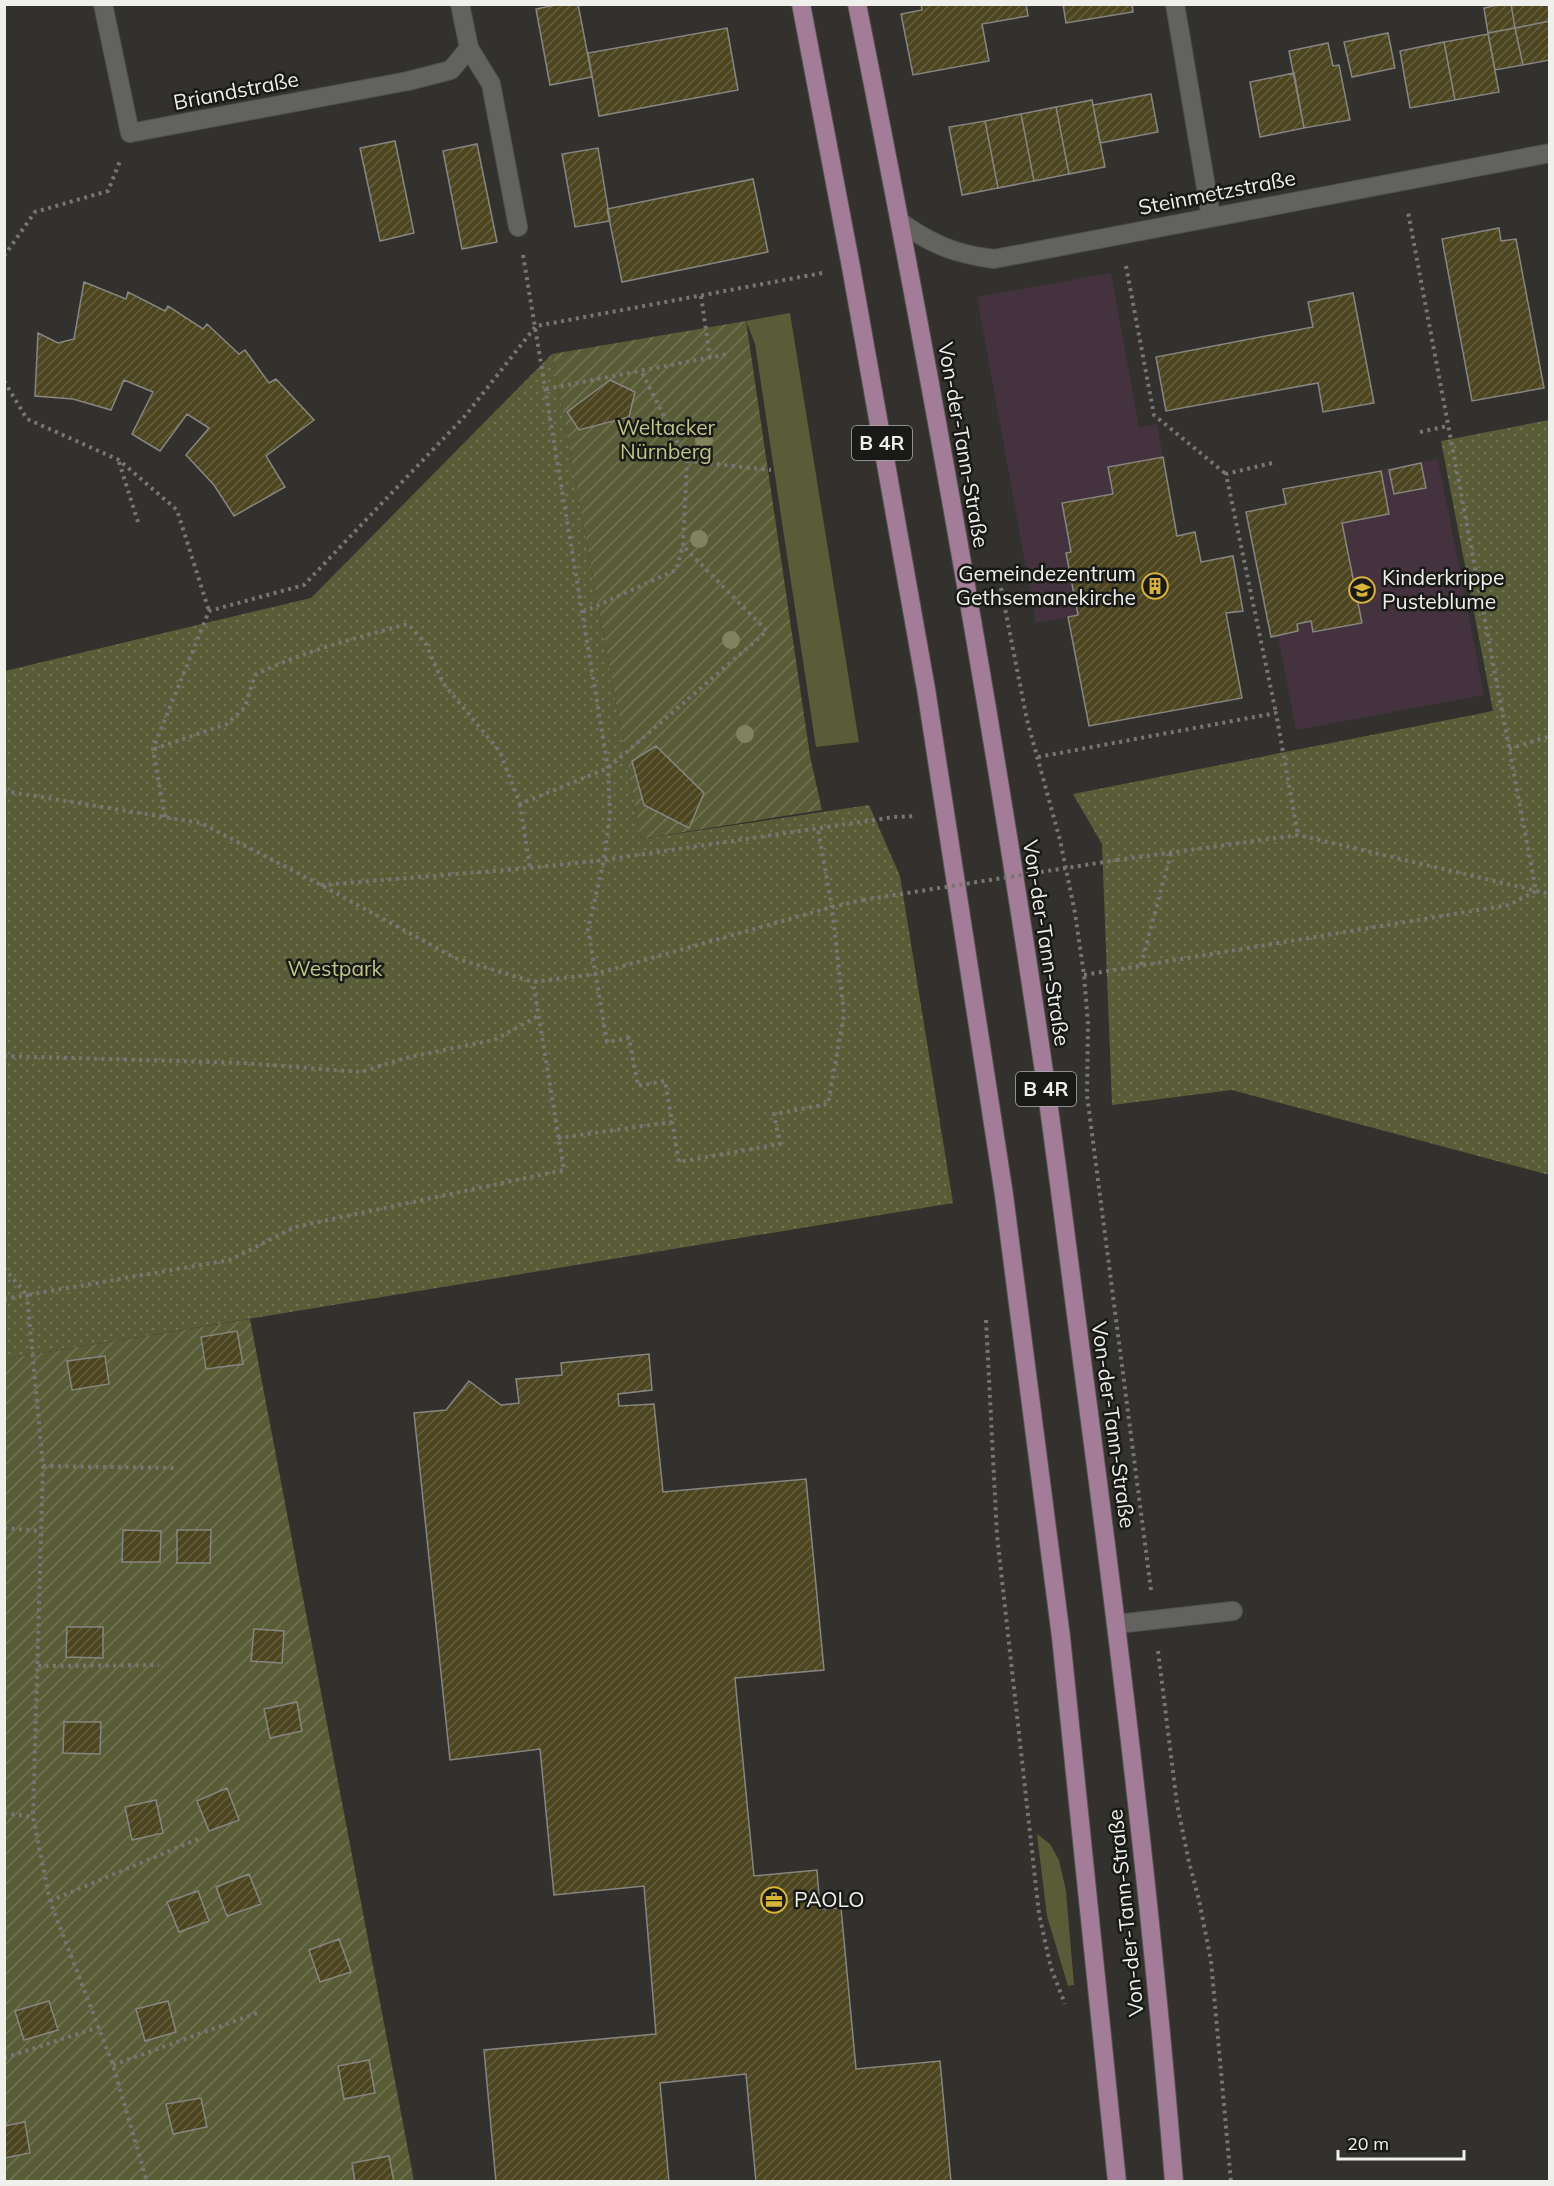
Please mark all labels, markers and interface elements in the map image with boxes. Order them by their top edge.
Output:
street label: Briandstraße [171,65,301,115]
street label: Steinmetzstraße [1136,164,1298,220]
street label: Von-der-Tann-Straße [933,340,995,550]
park label: Weltacker Nürnberg [617,414,716,464]
road number: B 4R [852,426,912,460]
place label: Gemeindezentrum Gethsemanekirche [956,560,1136,610]
place label: Kinderkrippe Pusteblume [1382,564,1504,614]
building icon: Gemeindezentrum Gethsemanekirche [1140,571,1170,601]
school or university icon: Kinderkrippe Pusteblume [1347,575,1377,605]
street label: Von-der-Tann-Straße [1018,838,1076,1048]
park label: Westpark [288,955,383,981]
road number: B 4R [1016,1072,1076,1106]
street label: Von-der-Tann-Straße [1087,1320,1141,1530]
street label: Von-der-Tann-Straße [1101,1808,1149,2018]
office icon: PAOLO [759,1885,789,1915]
place label: PAOLO [794,1886,864,1912]
scale bar [1338,2123,1464,2161]
text: 20 m [1347,2132,1389,2155]

